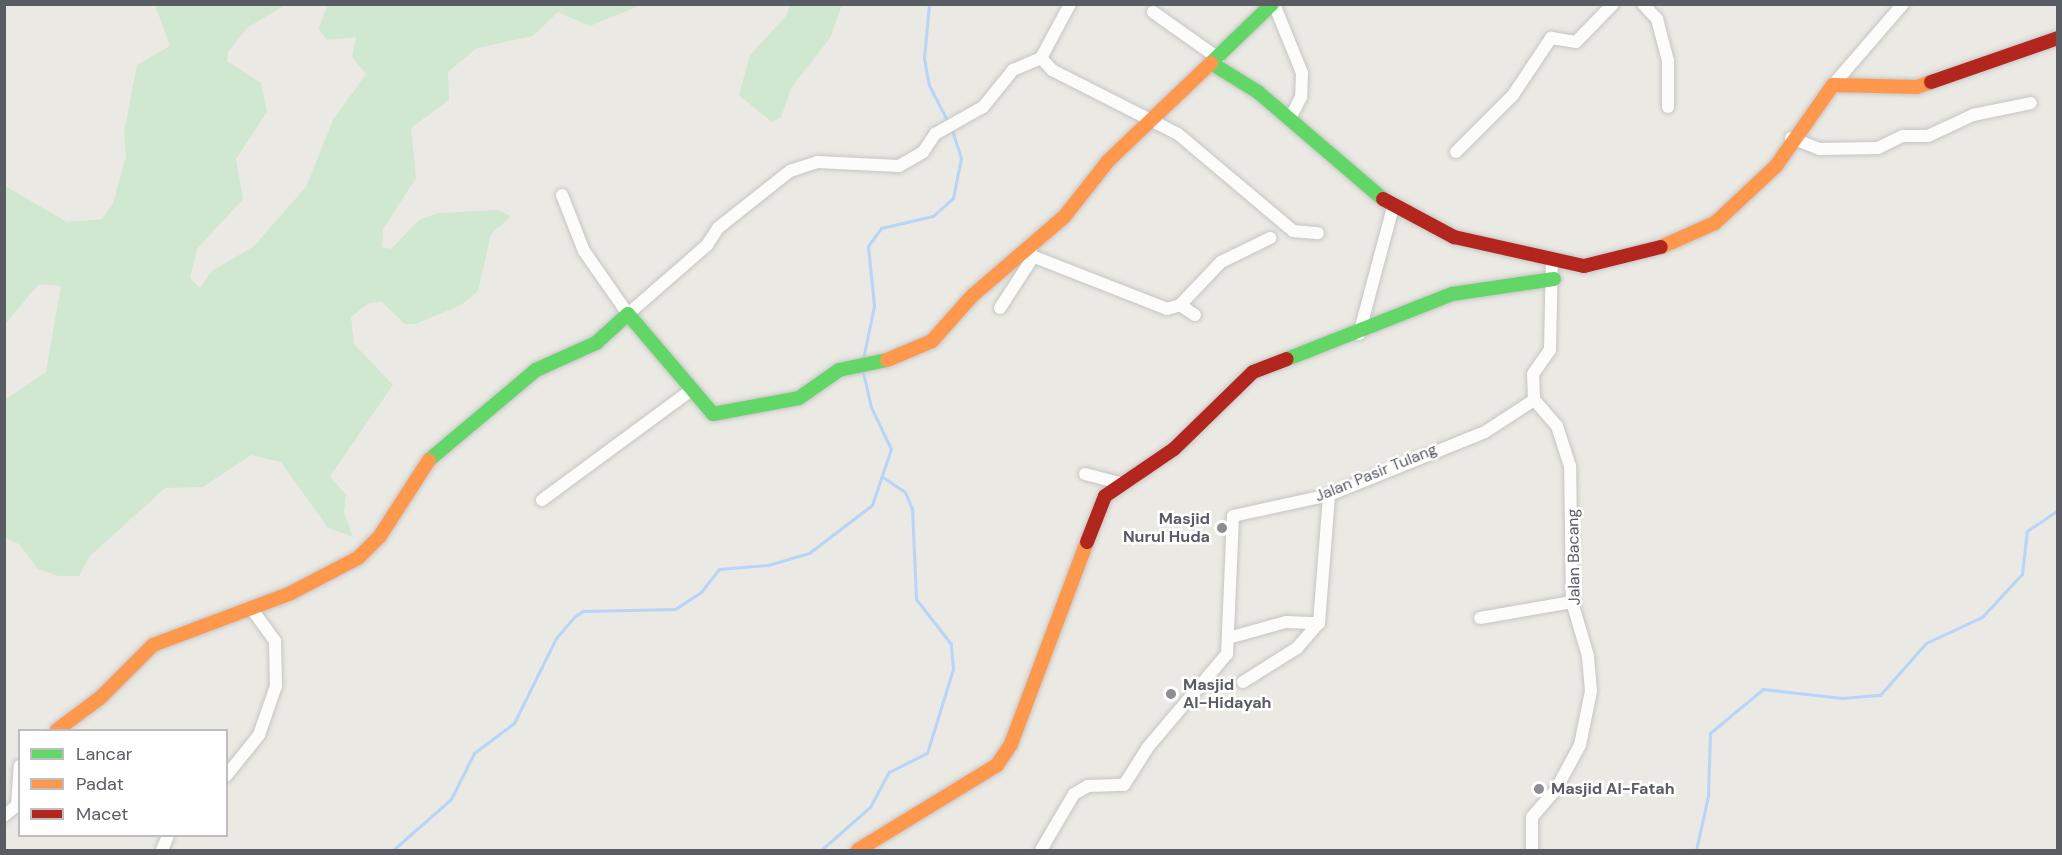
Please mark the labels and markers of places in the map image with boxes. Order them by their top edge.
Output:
place label: Masjid Nurul Huda [1123,509,1210,547]
marker: Masjid Nurul Huda [1215,521,1229,535]
place label: Masjid Al-Hidayah [1183,675,1271,713]
marker: Masjid Al-Hidayah [1164,687,1178,701]
place label: Masjid Al-Fatah [1551,779,1675,799]
marker: Masjid Al-Fatah [1532,782,1546,796]

